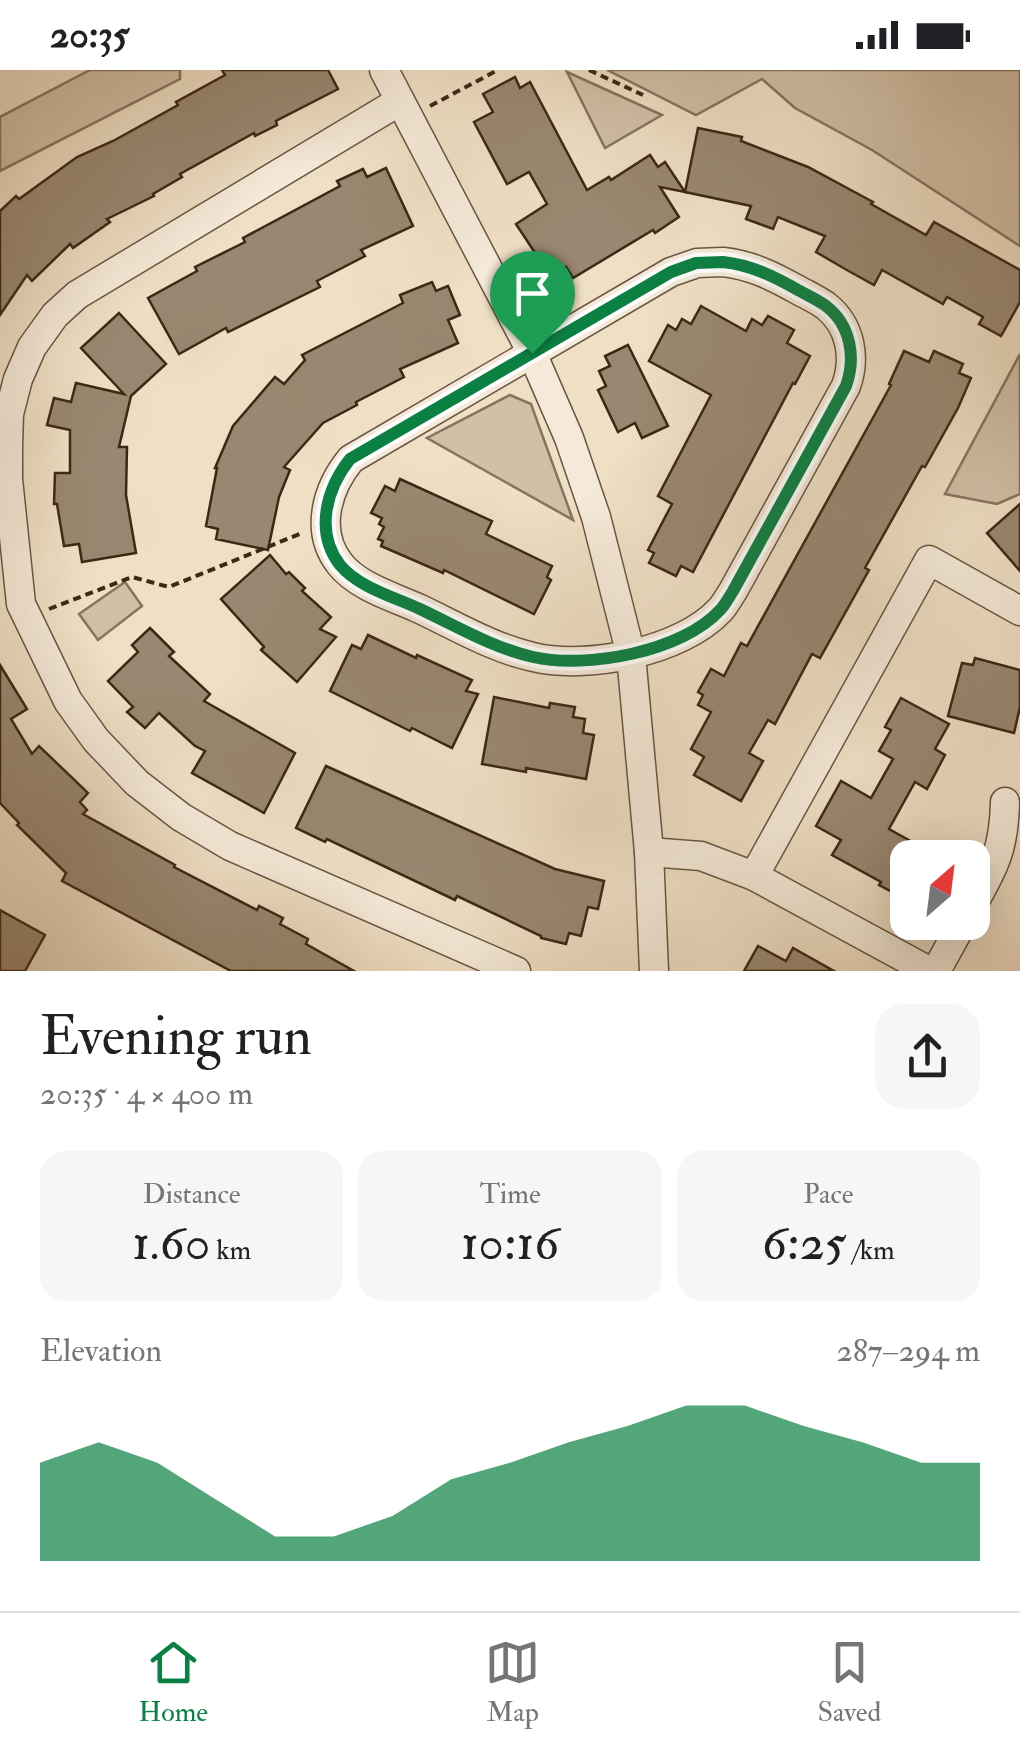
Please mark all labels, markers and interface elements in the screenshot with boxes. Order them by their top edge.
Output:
text: 20:35 [50,11,129,59]
pin [490,251,575,354]
icon: arrive [505,266,560,321]
north arrow [890,840,990,940]
map controls [890,840,990,940]
text: Evening run [40,1002,312,1071]
button: share [875,1004,980,1109]
text: 20:35 · 4 × 400 m [40,1074,253,1114]
text: Distance [143,1177,241,1212]
text: Time [479,1177,541,1212]
text: Pace [803,1177,853,1212]
text: 1.60 [132,1212,210,1275]
text: 10:16 [461,1212,559,1275]
text: 6:25 [762,1212,847,1275]
text: km [210,1233,251,1268]
text: /km [847,1233,895,1268]
text: Elevation [40,1331,162,1371]
text: 287–294 m [836,1331,980,1371]
tab: Home [139,1635,208,1730]
tab: Map [485,1635,540,1730]
tab: Saved [817,1635,881,1730]

